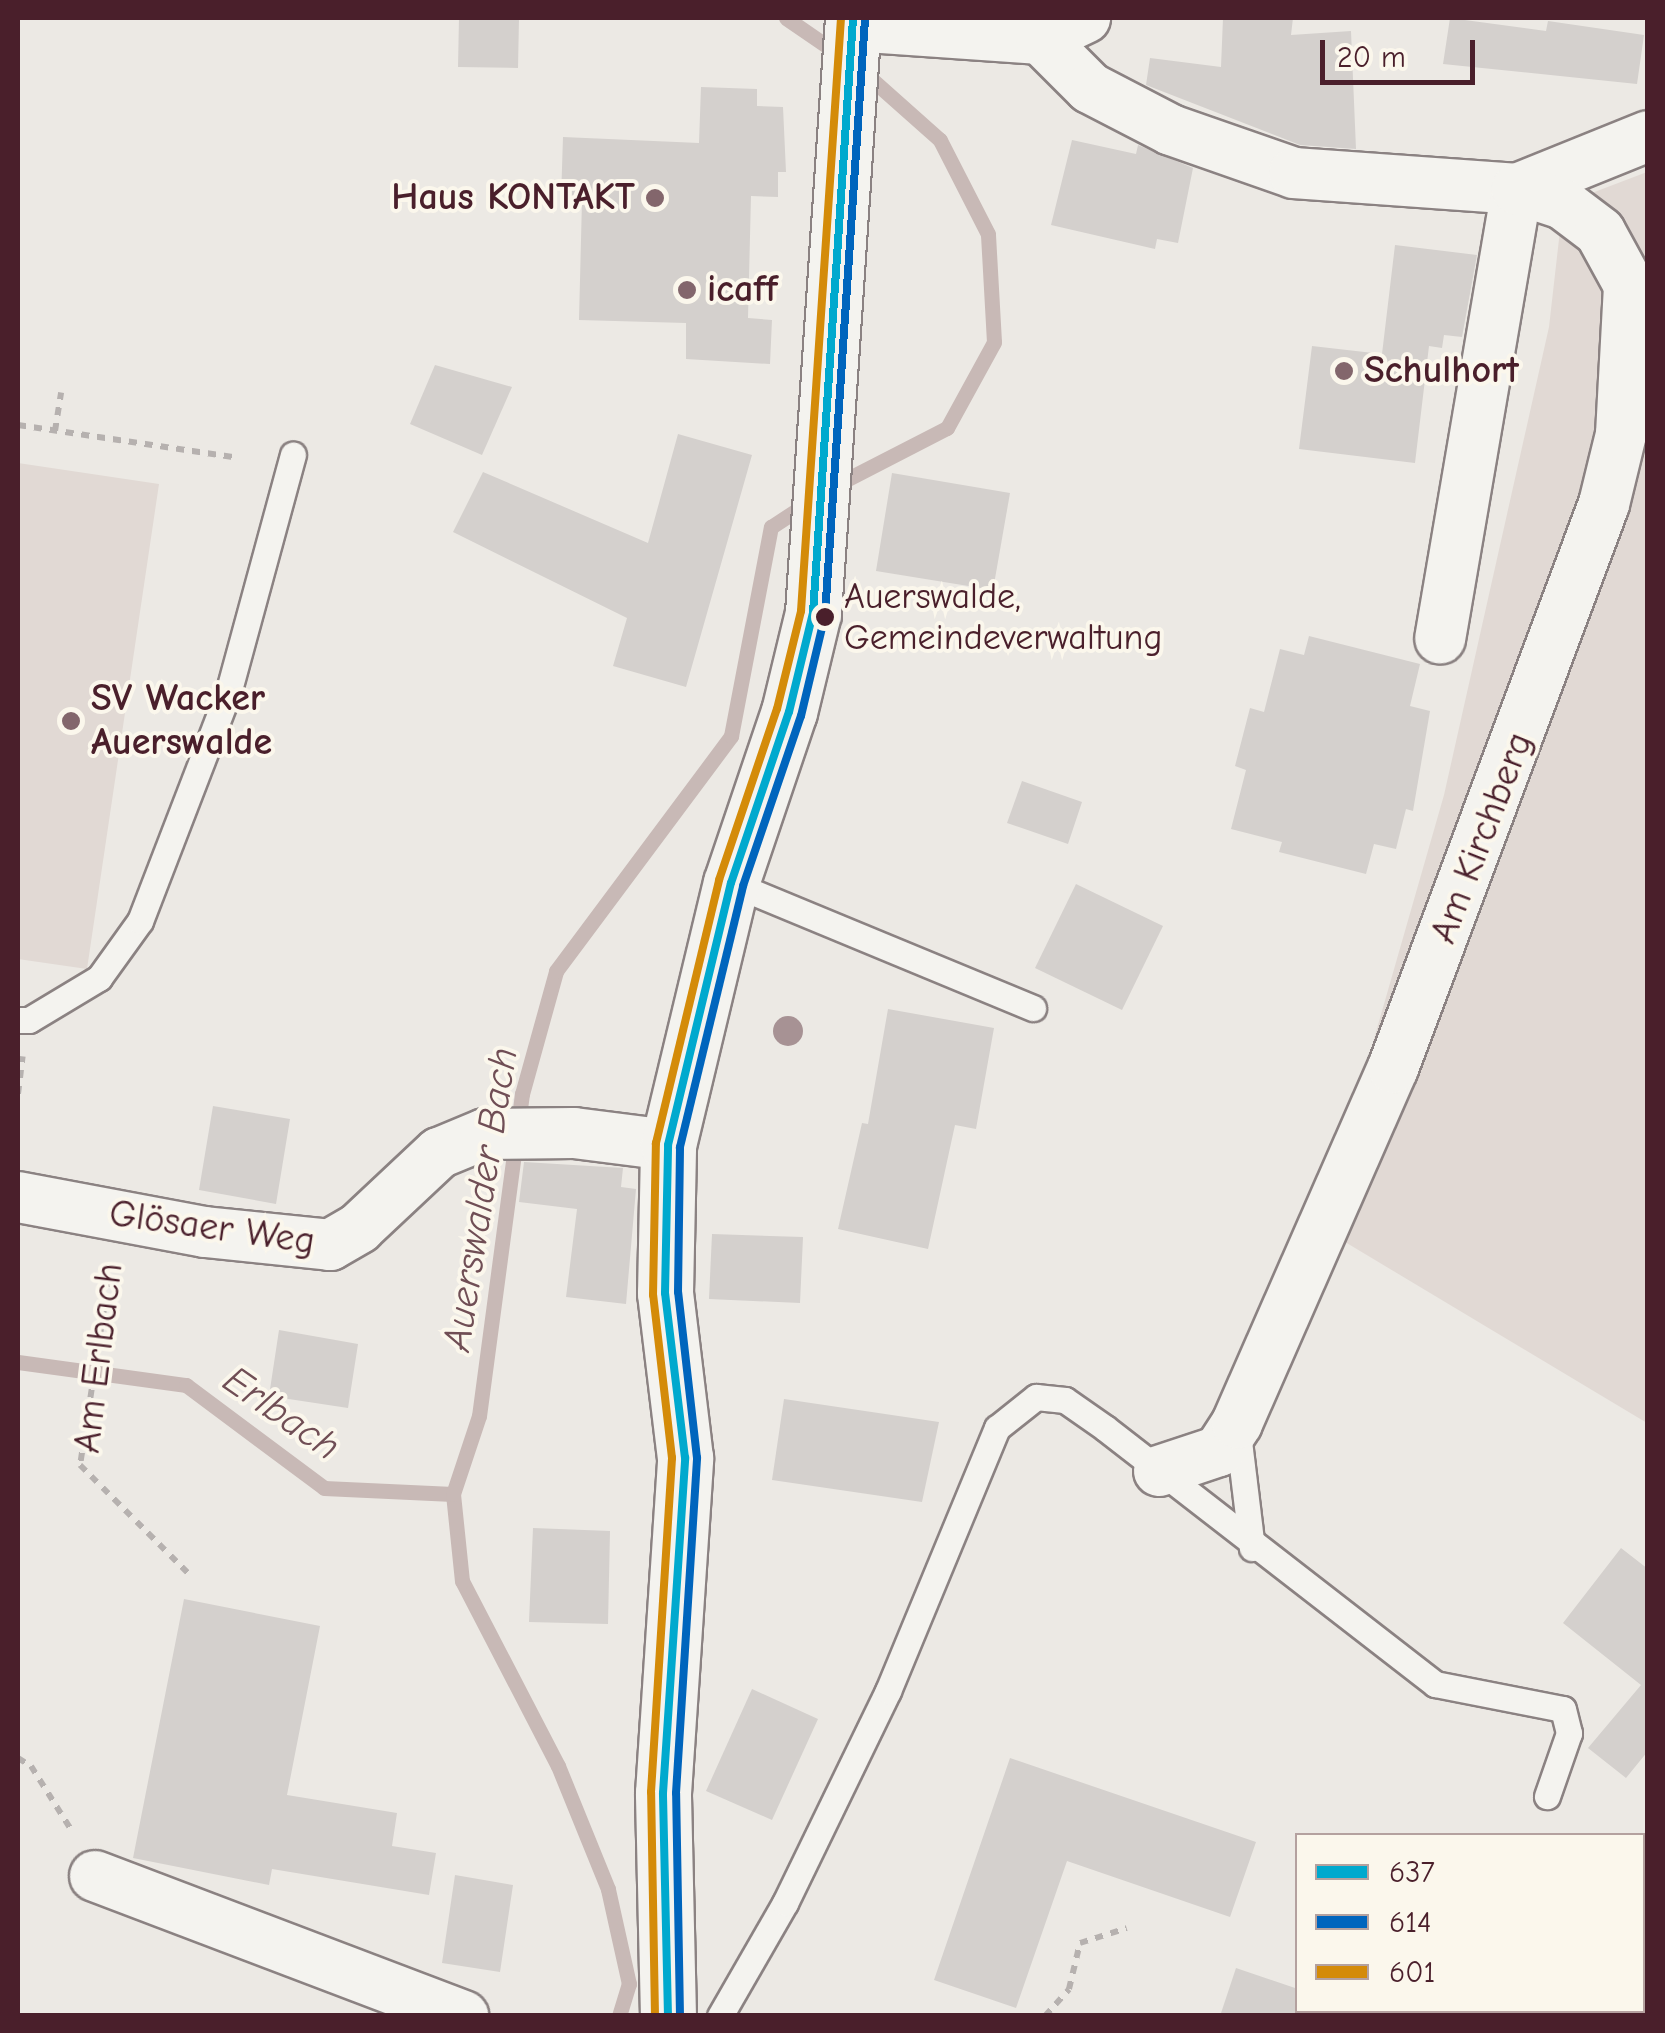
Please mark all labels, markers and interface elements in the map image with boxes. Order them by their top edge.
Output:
scale bar [1325,20,1480,82]
text: 20 m [1337,40,1406,75]
place label: Haus KONTAKT [391,175,635,221]
marker: Haus KONTAKT [644,187,666,209]
place label: icaff [707,267,778,313]
marker: icaff [676,279,698,301]
place label: Schulhort [1364,348,1519,394]
marker: Schulhort [1333,360,1355,382]
place label: Auerswalde, Gemeindeverwaltung [844,574,1162,659]
marker: Auerswalde, Gemeindeverwaltung [815,607,835,627]
place label: SV Wacker Auerswalde [91,676,272,766]
marker: SV Wacker Auerswalde [60,710,82,732]
street label: Am Kirchberg [1421,726,1543,950]
water label: Auerswalder Bach [432,1044,528,1354]
street label: Glösaer Weg [106,1191,318,1265]
street label: Am Erlbach [65,1260,133,1456]
water label: Erlbach [214,1356,350,1470]
legend [1295,1833,1645,2013]
text: 637 [1389,1855,1435,1890]
text: 614 [1389,1905,1432,1940]
text: 601 [1389,1955,1435,1990]

